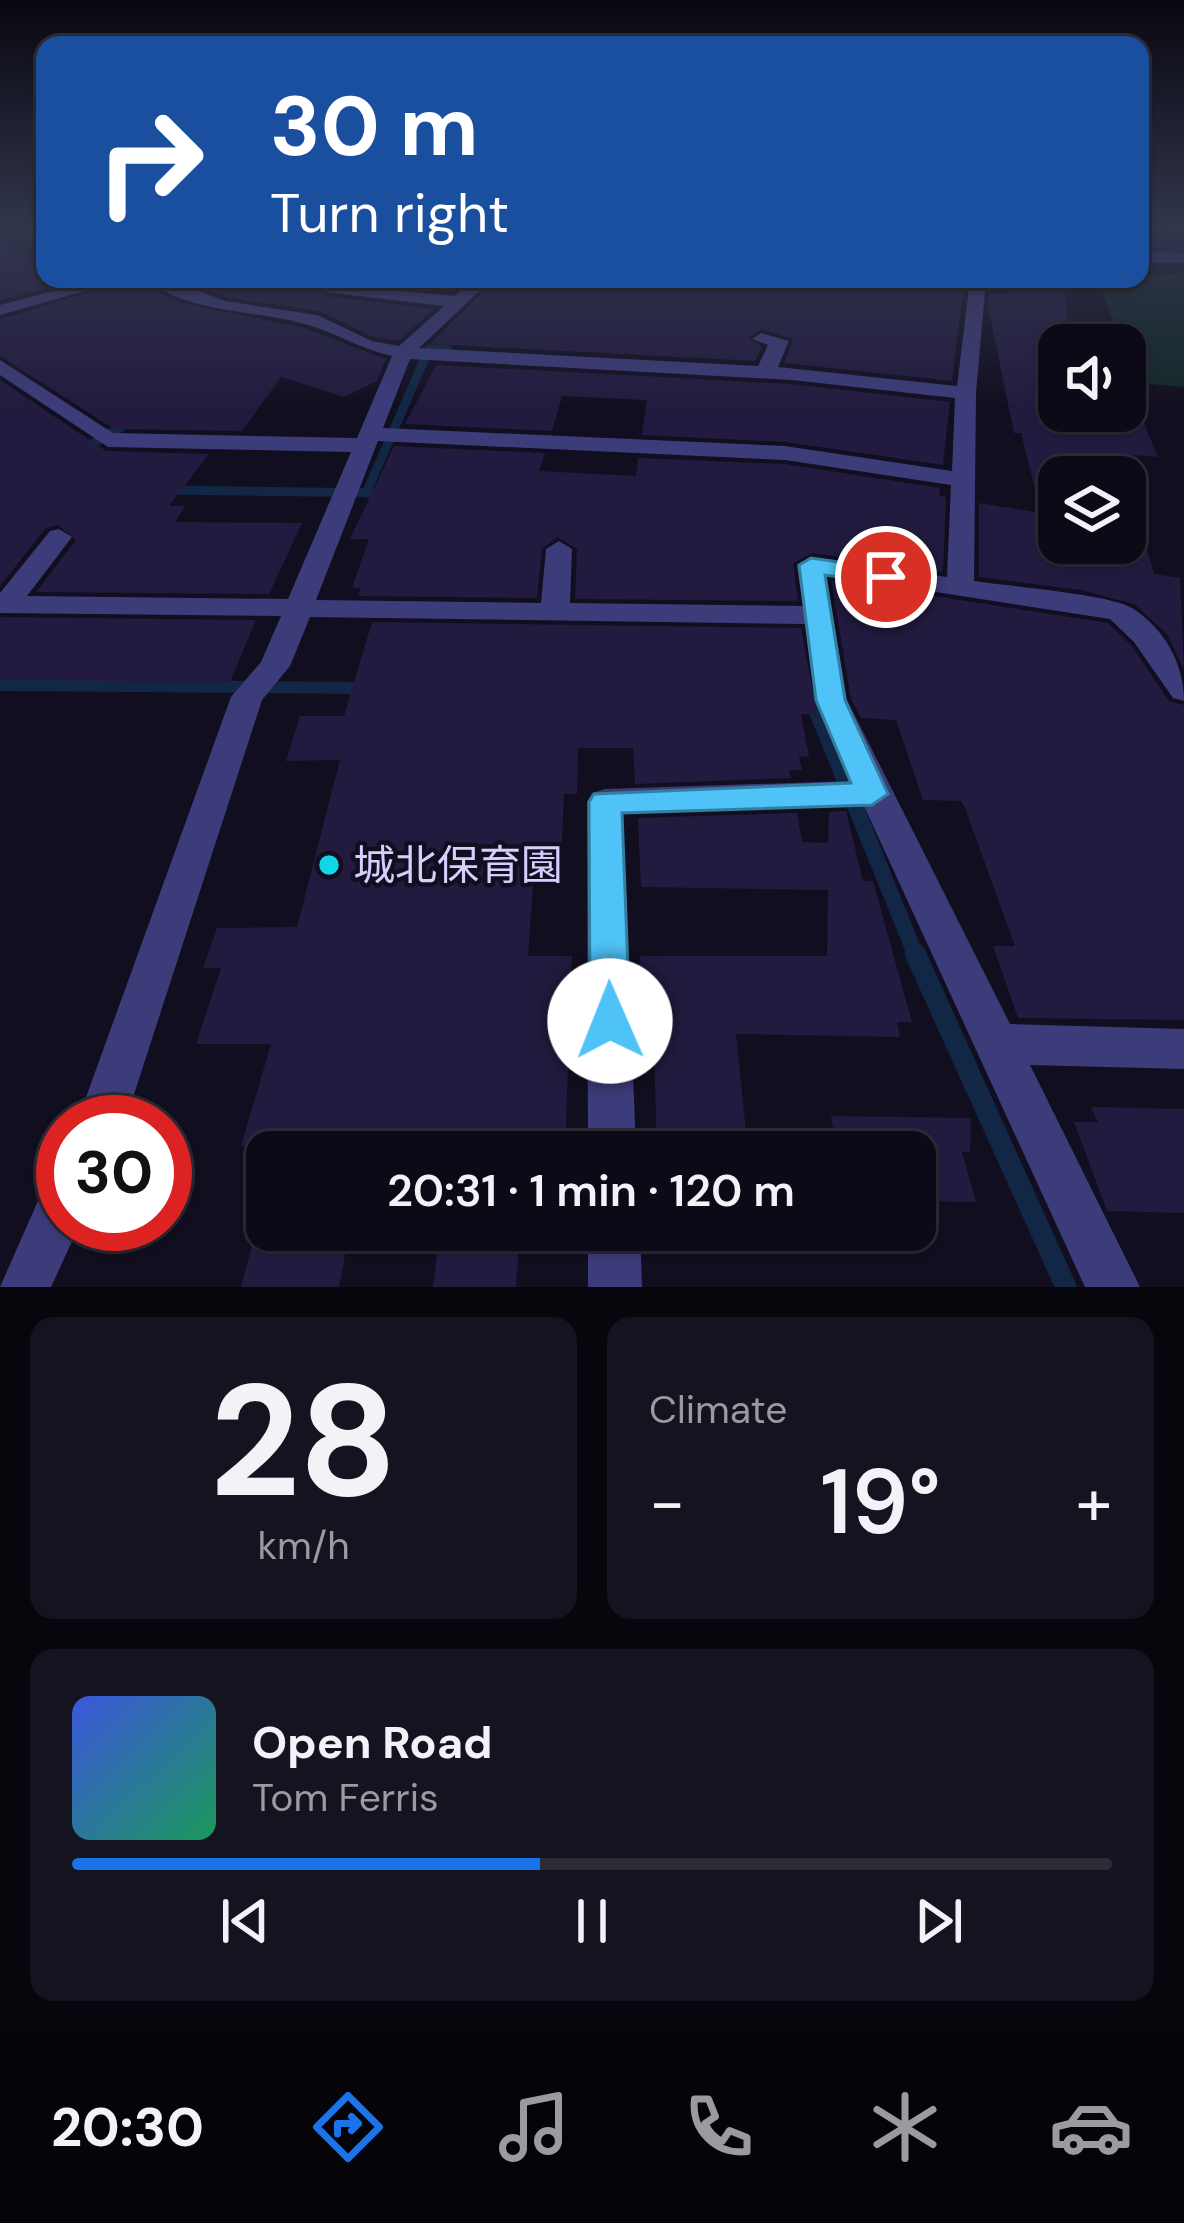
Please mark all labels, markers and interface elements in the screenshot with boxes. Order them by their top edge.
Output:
text: 30 m [270,72,479,181]
icon: right [72,84,228,240]
text: Turn right [270,178,509,249]
map controls [1038,324,1146,564]
button: sound [1038,324,1146,432]
button: layers [1038,456,1146,564]
pin [835,526,937,628]
icon: arrive [853,544,919,610]
place label: 城北保育園 [353,838,563,893]
marker: 城北保育園 [316,852,342,878]
position arrow [547,958,673,1084]
speed limit sign: 30 [36,1095,192,1251]
text: 20:31 · 1 min · 120 m [387,1161,795,1220]
text: 28 [210,1340,397,1543]
text: Climate [649,1384,787,1435]
text: 19° [820,1444,941,1561]
text: − [649,1460,685,1545]
text: + [1076,1460,1112,1545]
text: km/h [257,1520,350,1571]
text: Open Road [252,1713,493,1772]
text: Tom Ferris [252,1772,439,1823]
icon: previous [212,1888,278,1954]
icon: pause [559,1888,625,1954]
icon: next [906,1888,972,1954]
icon: directions [306,2085,390,2169]
icon: music [492,2085,576,2169]
icon: phone [677,2085,761,2169]
icon: climate [863,2085,947,2169]
icon: car [1049,2085,1133,2169]
text: 20:30 [51,2092,204,2163]

